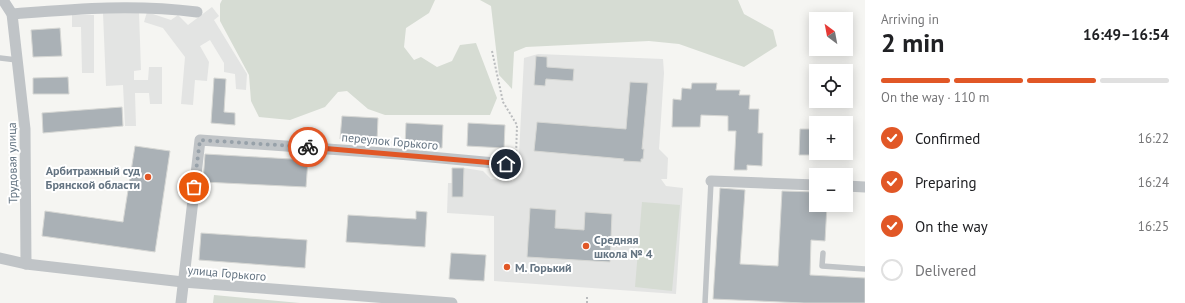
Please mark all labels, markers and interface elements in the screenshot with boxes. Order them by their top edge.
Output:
text: Arriving in [881,11,939,28]
north arrow [809,12,853,56]
map controls [809,12,853,212]
text: 16:49–16:54 [1083,25,1169,44]
text: 2 min [881,26,944,59]
button: locate [809,64,853,108]
text: On the way · 110 m [881,89,989,106]
button: + [809,116,853,160]
street label: Трудовая улица [4,122,20,204]
courier [288,127,328,167]
icon: check [881,127,903,149]
street label: переулок Горького [341,129,439,153]
text: Confirmed [915,129,980,148]
text: 16:22 [1138,130,1169,147]
icon: bike [297,136,319,158]
pin [489,147,523,181]
icon: home [495,153,517,175]
place label: Арбитражный суд Брянской области [46,163,140,192]
button: − [809,168,853,212]
pin [177,170,211,204]
icon: check [881,171,903,193]
marker: Арбитражный суд Брянской области [143,172,153,182]
text: Preparing [915,173,977,192]
text: 16:24 [1138,174,1169,191]
icon: bag [183,176,205,198]
icon: check [881,215,903,237]
text: On the way [915,217,988,236]
text: 16:25 [1138,218,1169,235]
place label: Средняя школа № 4 [594,232,653,261]
marker: Средняя школа № 4 [581,241,591,251]
place label: М. Горький [515,260,572,275]
text: Delivered [915,261,976,280]
street label: улица Горького [187,262,267,284]
marker: М. Горький [502,262,512,272]

